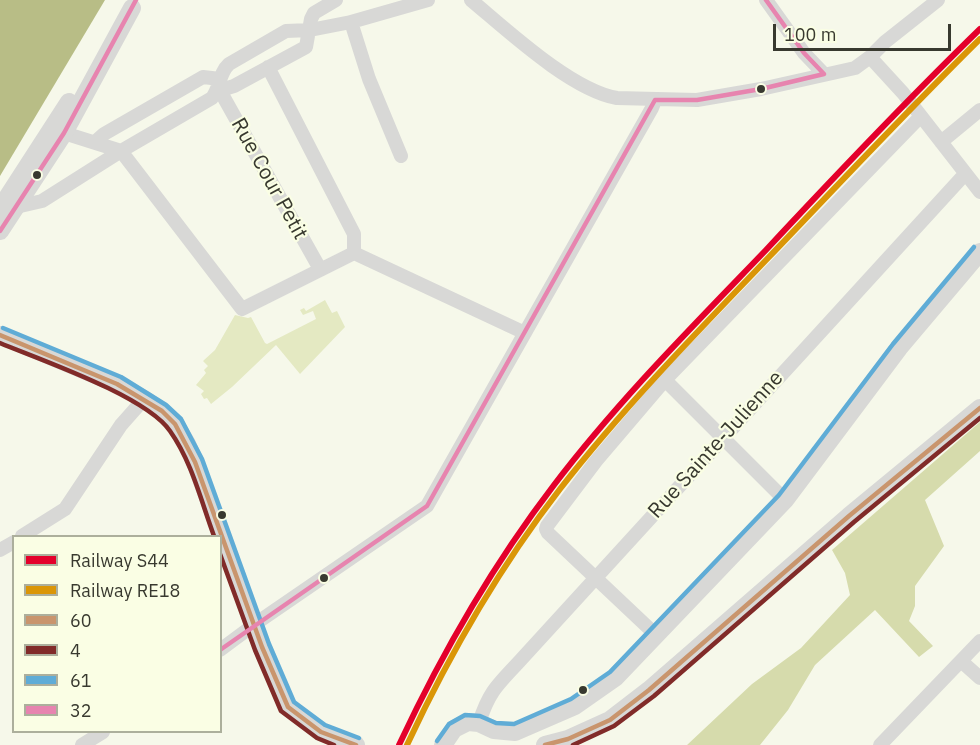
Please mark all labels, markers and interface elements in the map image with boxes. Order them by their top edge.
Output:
scale bar [776,12,954,50]
text: 100 m [784,23,836,46]
unlabelled marker [755,83,767,95]
street label: Rue Cour Petit [225,114,313,244]
unlabelled marker [31,169,43,181]
street label: Rue Sainte-Julienne [643,366,789,524]
unlabelled marker [216,509,228,521]
legend [12,535,222,733]
text: Railway S44 [70,549,169,572]
unlabelled marker [318,572,330,584]
text: Railway RE18 [70,579,180,602]
text: 60 [70,609,92,632]
text: 4 [70,639,81,662]
text: 61 [70,669,92,692]
unlabelled marker [577,684,589,696]
text: 32 [70,699,92,722]

